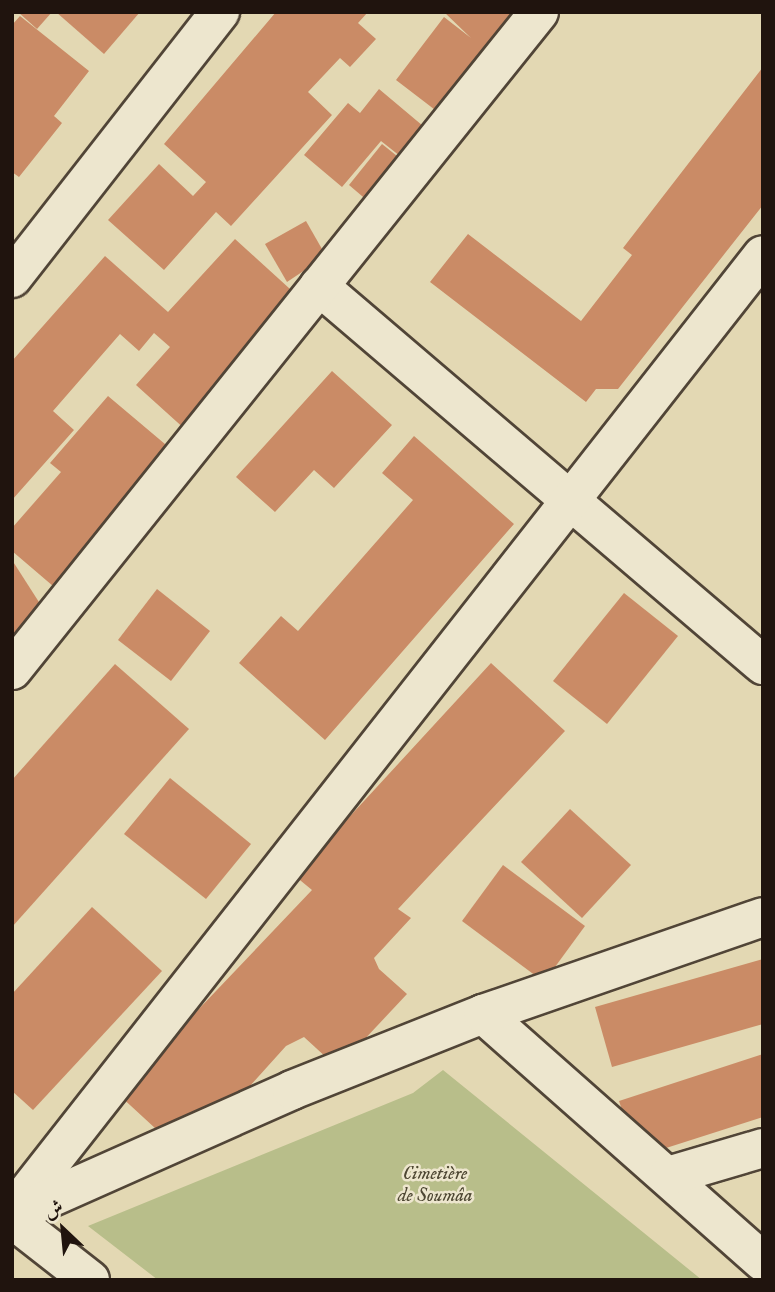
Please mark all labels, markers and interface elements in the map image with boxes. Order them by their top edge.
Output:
park label: Cimetière de Soumâa [398,1164,472,1208]
north arrow [28,1194,98,1264]
text: ش [40,1195,68,1225]

